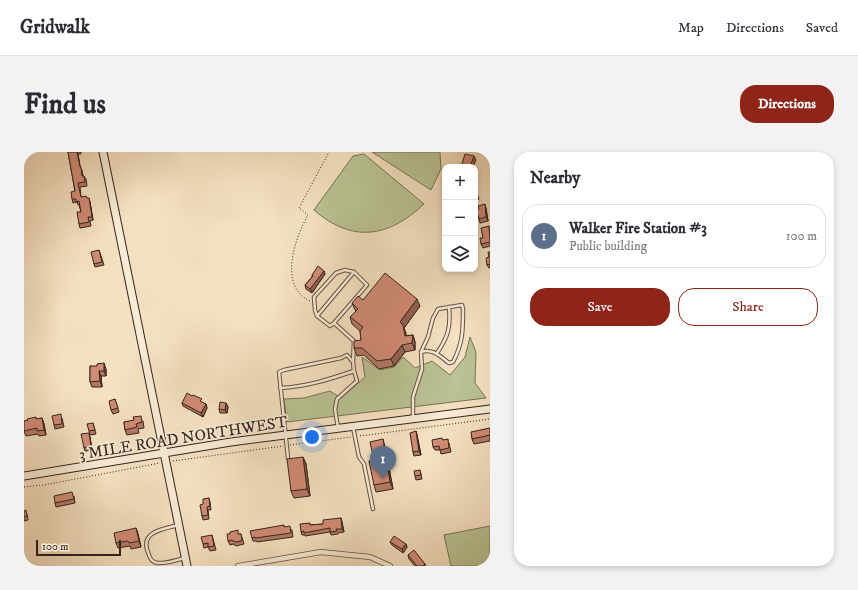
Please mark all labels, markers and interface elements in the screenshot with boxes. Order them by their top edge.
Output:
text: Gridwalk [20,16,90,39]
text: Map [678,19,704,37]
text: Directions [726,19,784,37]
text: Saved [806,19,838,37]
button: Directions [740,85,834,123]
text: Find us [24,87,106,122]
map controls [442,164,478,272]
button: + [442,164,478,200]
text: Nearby [530,167,580,189]
button: − [442,200,478,236]
text: Walker Fire Station #3 [569,219,707,238]
text: 1 [542,228,546,244]
text: 100 m [786,228,817,244]
button: layers [442,236,478,272]
text: Public building [569,238,647,254]
button: Save [530,288,670,326]
button: Share [678,288,818,326]
street label: 3 MILE ROAD NORTHWEST [77,412,289,464]
your location [302,427,322,447]
pin: 1 [370,446,396,479]
scale bar [36,538,121,557]
text: 100 m [42,540,68,554]

